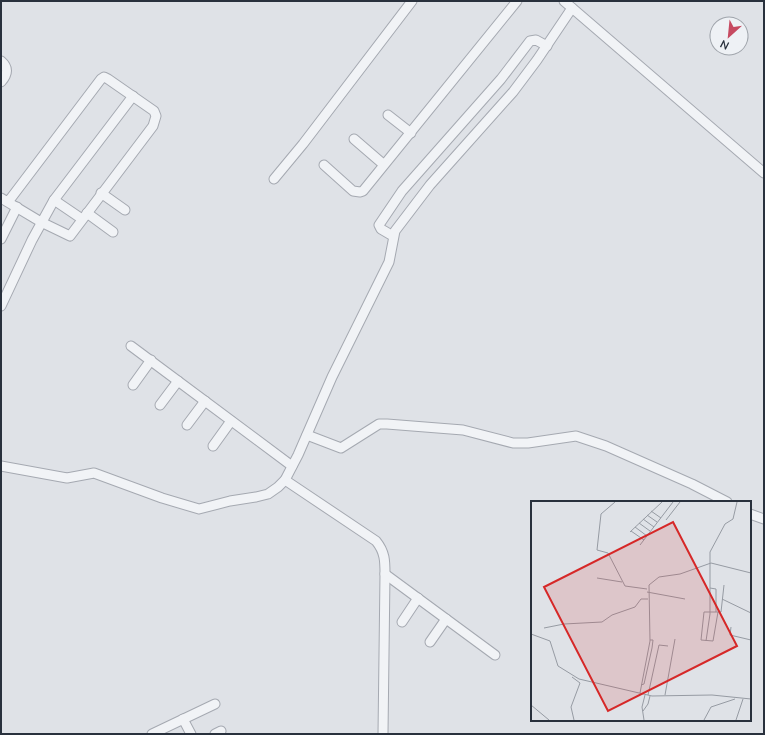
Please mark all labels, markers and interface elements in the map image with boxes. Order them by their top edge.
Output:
north arrow [709,16,749,56]
text: N [718,36,732,53]
inset map [531,501,751,721]

